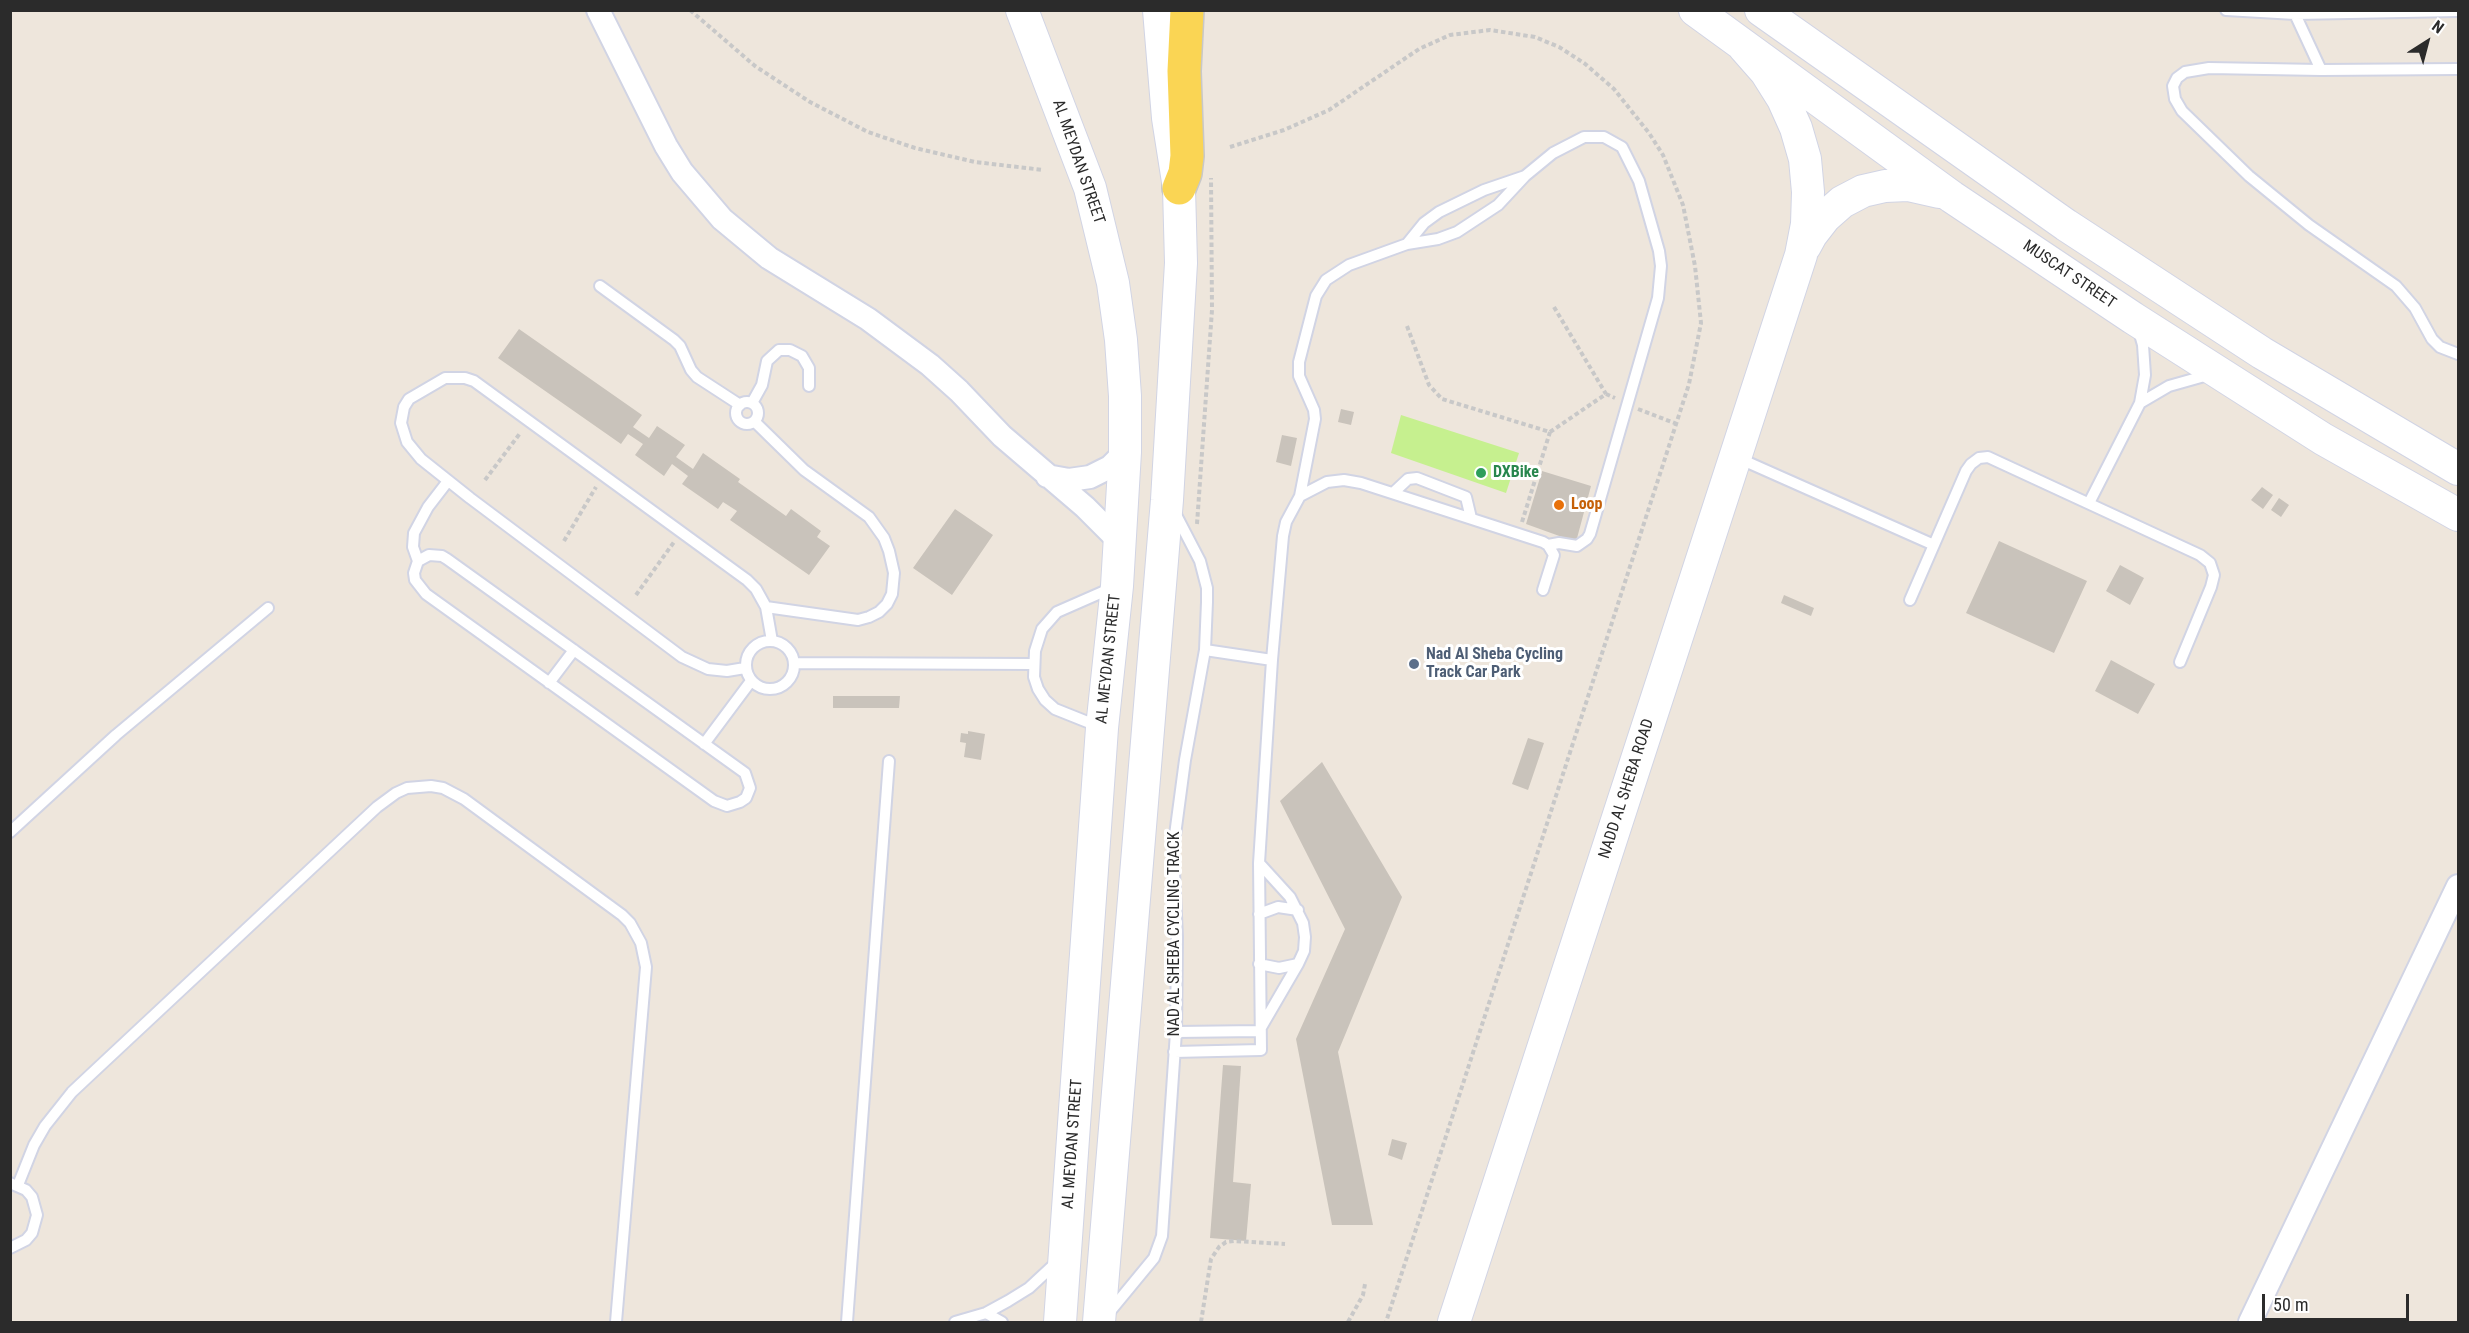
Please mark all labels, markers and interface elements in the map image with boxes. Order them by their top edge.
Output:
north arrow [2397,12,2457,72]
text: N [2428,16,2447,38]
street label: AL MEYDAN STREET [1048,97,1108,227]
street label: MUSCAT STREET [2019,237,2119,313]
place label: DXBike [1493,463,1539,483]
marker: DXBike [1474,466,1488,480]
place label: Loop [1571,495,1602,515]
marker: Loop [1552,498,1566,512]
street label: AL MEYDAN STREET [1093,593,1125,725]
place label: Nad Al Sheba Cycling Track Car Park [1426,645,1563,683]
marker: Nad Al Sheba Cycling Track Car Park [1407,657,1421,671]
street label: NADD AL SHEBA ROAD [1595,717,1659,861]
street label: NAD AL SHEBA CYCLING TRACK [1165,831,1185,1037]
street label: AL MEYDAN STREET [1059,1078,1087,1210]
scale bar [2265,1282,2412,1320]
text: 50 m [2273,1294,2308,1315]

